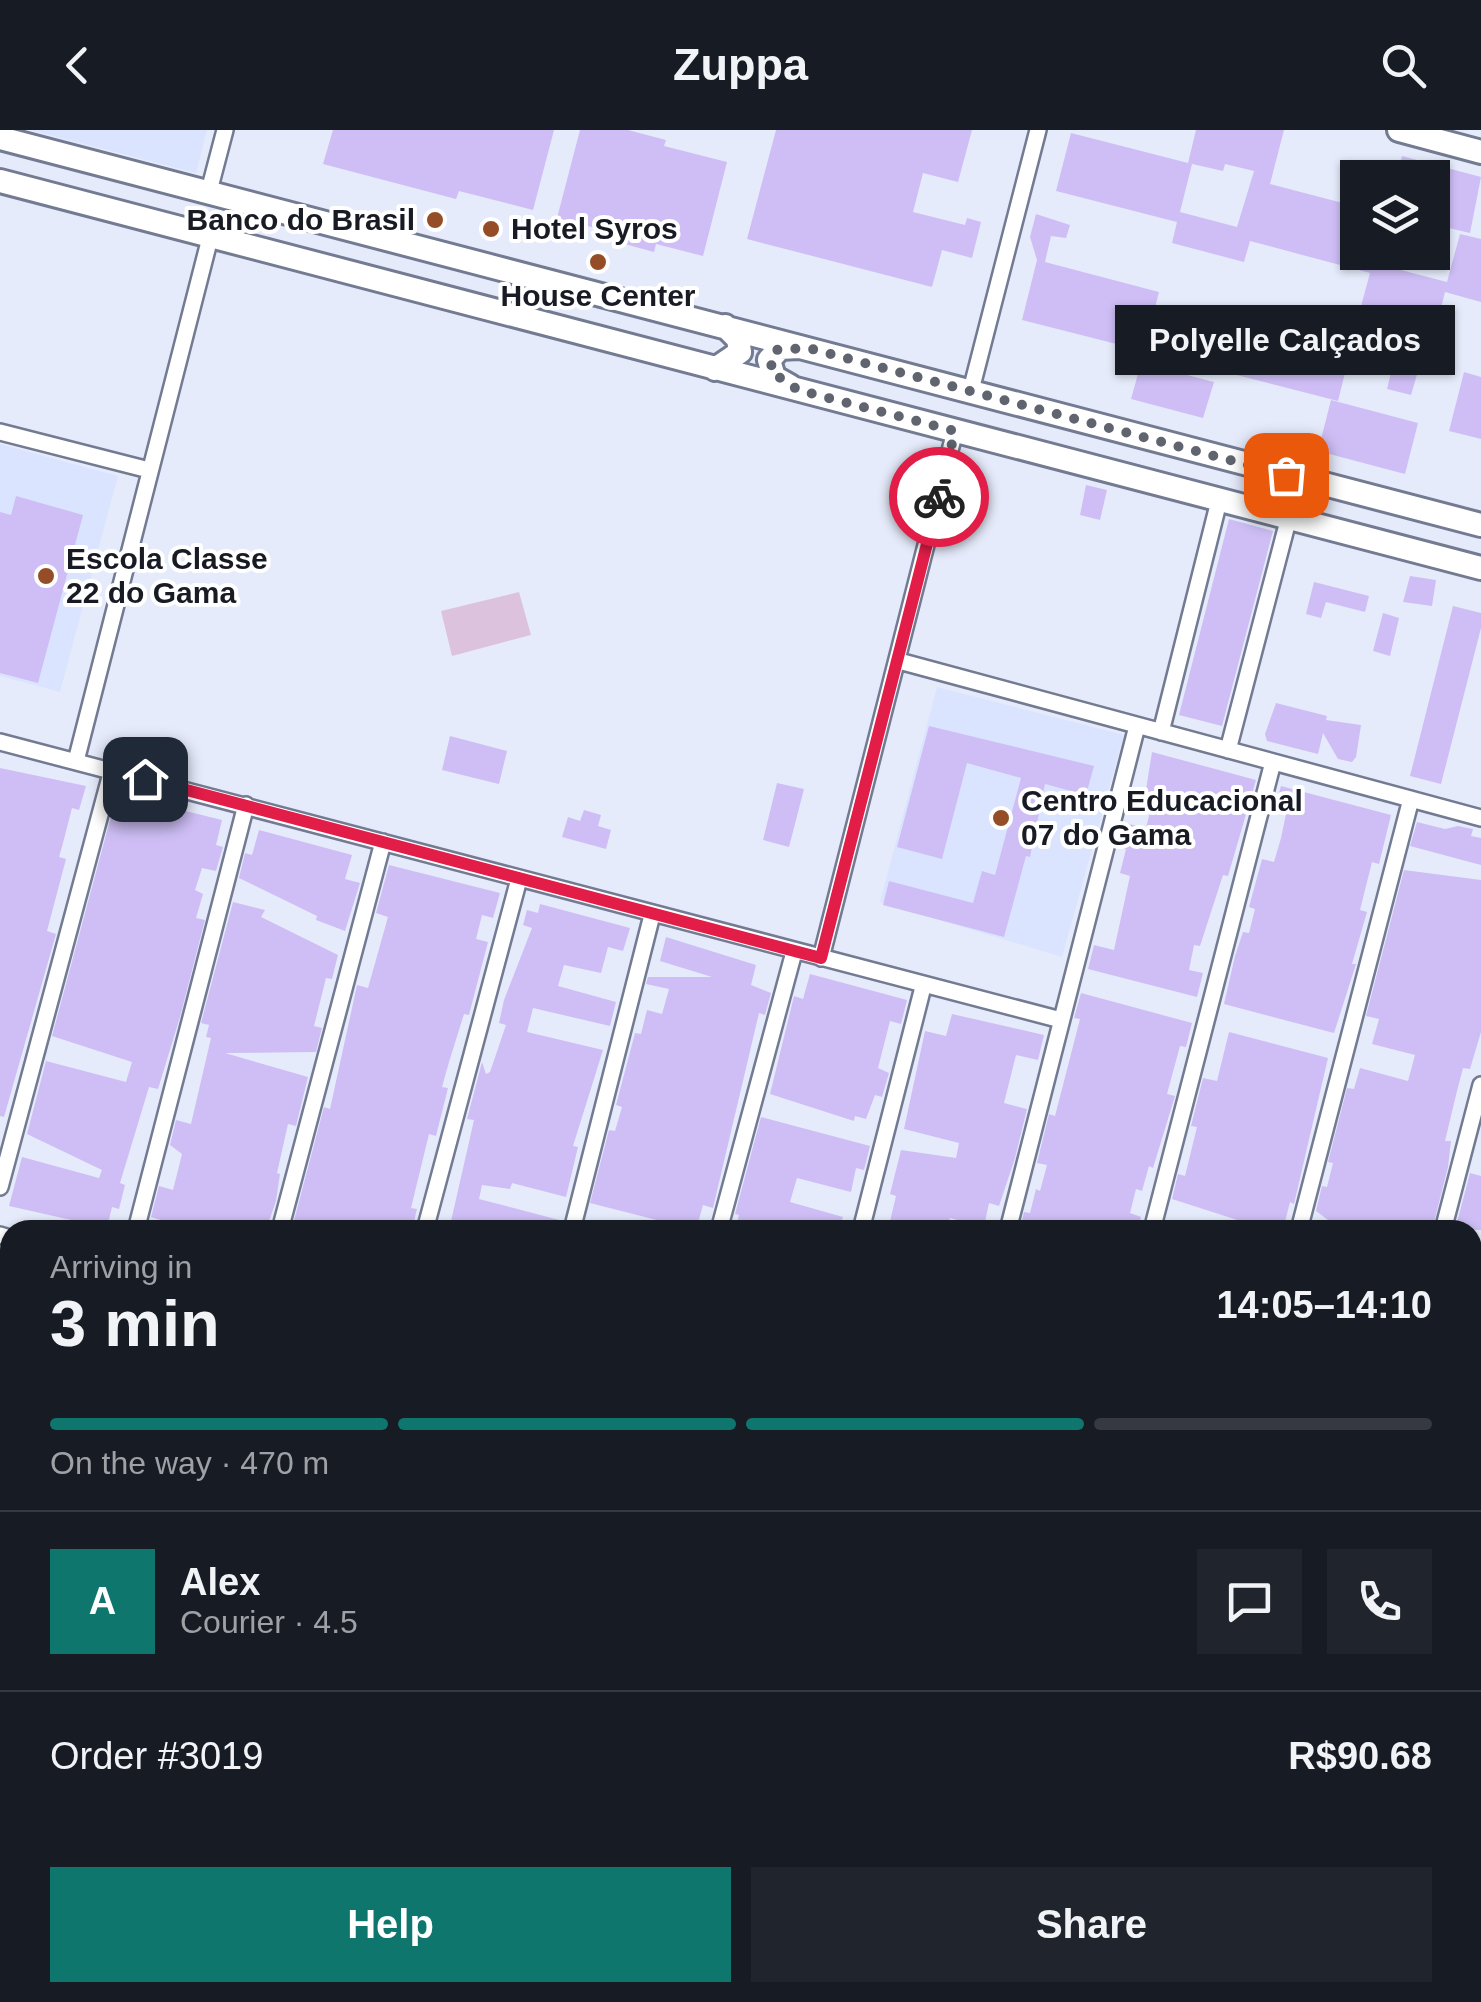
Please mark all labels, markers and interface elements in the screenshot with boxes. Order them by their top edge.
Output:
icon: back [50,38,105,93]
icon: search [1376,38,1431,93]
text: Zuppa [673,39,808,90]
map controls [1340,160,1450,270]
button: layers [1340,160,1450,270]
place label: Banco do Brasil [187,203,415,236]
marker: Banco do Brasil [424,209,446,231]
place label: Hotel Syros [511,212,678,245]
marker: Hotel Syros [480,218,502,240]
marker: House Center [587,251,609,273]
place label: House Center [500,279,696,312]
callout: Polyelle Calçados [1116,305,1456,375]
text: Polyelle Calçados [1149,322,1421,358]
pin [1244,433,1329,518]
courier [889,447,989,547]
icon: bag [1259,448,1314,503]
icon: bike [912,470,967,525]
place label: Escola Classe 22 do Gama [66,542,268,609]
marker: Escola Classe 22 do Gama [35,565,57,587]
pin [103,737,188,822]
icon: home [118,752,173,807]
place label: Centro Educacional 07 do Gama [1021,784,1303,851]
marker: Centro Educacional 07 do Gama [990,807,1012,829]
text: Arriving in [50,1249,192,1285]
text: 14:05–14:10 [1216,1284,1432,1326]
text: 3 min [50,1287,220,1360]
text: On the way · 470 m [50,1445,329,1481]
button: chat [1197,1549,1302,1654]
button: phone [1327,1549,1432,1654]
text: Alex [180,1561,260,1603]
text: A [89,1580,116,1622]
text: Courier · 4.5 [180,1604,358,1640]
text: Order #3019 [50,1735,263,1777]
text: R$90.68 [1288,1735,1432,1777]
button: Help [50,1867,731,1982]
button: Share [751,1867,1432,1982]

